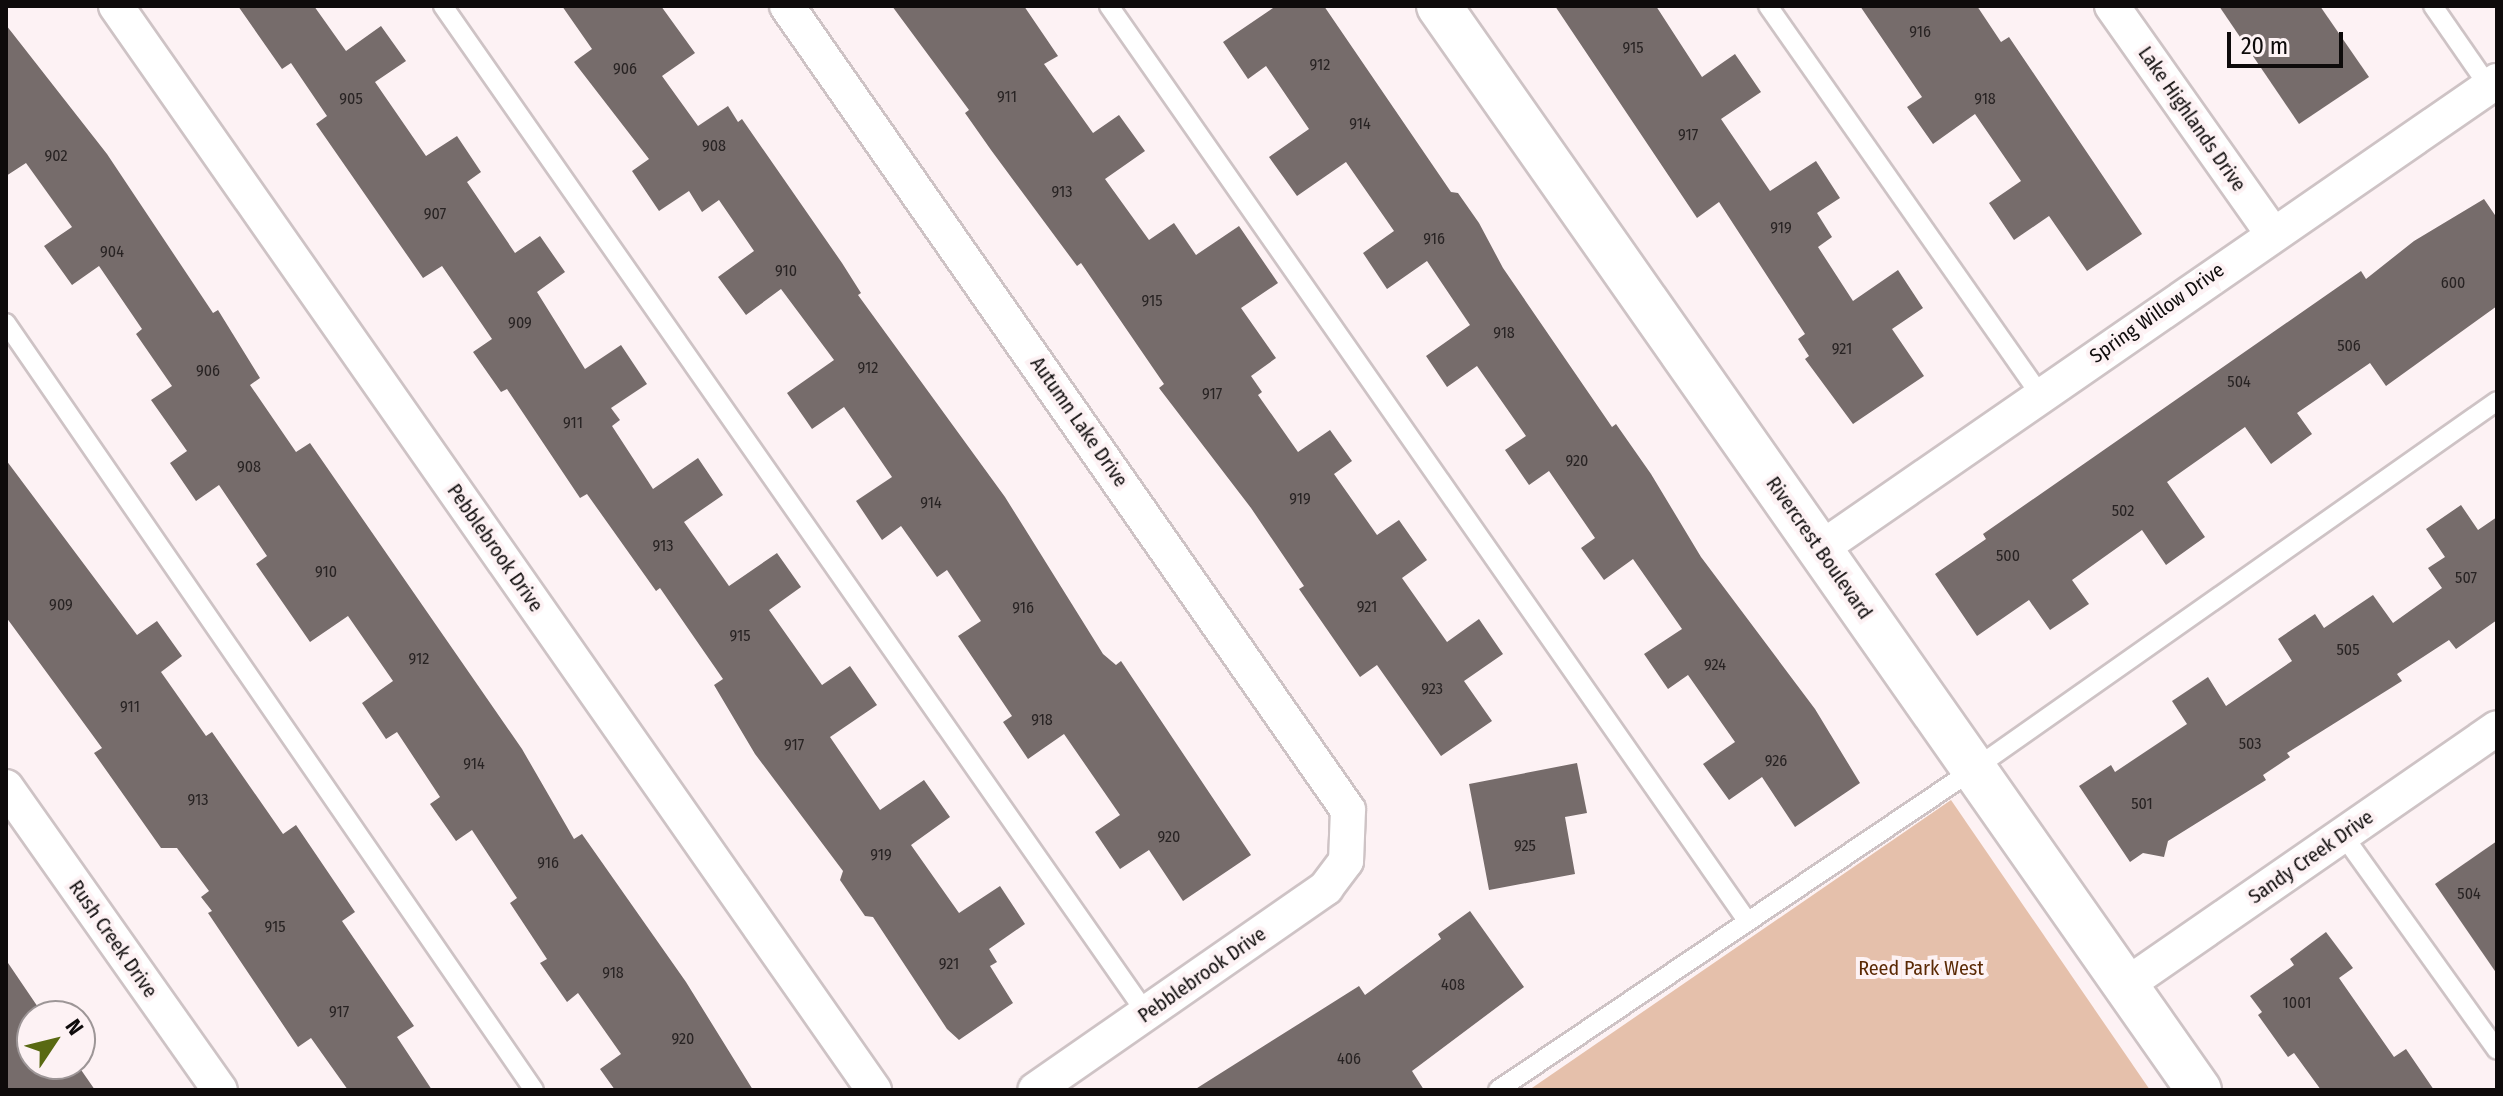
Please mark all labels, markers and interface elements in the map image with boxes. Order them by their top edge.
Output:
scale bar [2231,16,2347,66]
house number: 916 [1909,22,1931,42]
text: 20 m [2241,32,2288,60]
house number: 915 [1622,38,1644,58]
street label: Lake Highlands Drive [2133,42,2251,196]
house number: 912 [1310,55,1330,75]
house number: 906 [613,59,637,79]
house number: 911 [997,87,1017,107]
house number: 905 [339,89,363,109]
house number: 918 [1974,89,1996,109]
house number: 914 [1349,114,1371,134]
house number: 917 [1678,125,1698,145]
house number: 908 [702,136,726,156]
house number: 902 [45,146,67,166]
house number: 913 [1052,182,1072,202]
house number: 907 [424,204,446,224]
house number: 919 [1770,218,1792,238]
house number: 916 [1423,229,1445,249]
house number: 904 [100,242,124,262]
street label: Spring Willow Drive [2085,258,2229,368]
house number: 910 [775,261,797,281]
house number: 600 [2441,273,2465,293]
house number: 915 [1141,291,1163,311]
house number: 909 [508,313,532,333]
house number: 918 [1493,323,1515,343]
house number: 506 [2337,336,2361,356]
house number: 921 [1832,339,1852,359]
street label: Autumn Lake Drive [1025,352,1133,492]
house number: 912 [858,358,878,378]
house number: 906 [196,361,220,381]
house number: 504 [2227,372,2251,392]
house number: 917 [1202,384,1222,404]
house number: 911 [563,413,583,433]
house number: 920 [1566,451,1588,471]
house number: 908 [237,457,261,477]
street label: Rivercrest Boulevard [1761,472,1877,624]
street label: Pebblebrook Drive [442,479,548,617]
house number: 919 [1289,489,1311,509]
house number: 914 [920,493,942,513]
house number: 502 [2112,501,2134,521]
house number: 913 [653,536,673,556]
house number: 500 [1996,546,2020,566]
house number: 910 [315,562,337,582]
house number: 507 [2455,568,2477,588]
house number: 909 [49,595,73,615]
house number: 921 [1357,597,1377,617]
house number: 916 [1012,598,1034,618]
house number: 915 [729,626,751,646]
house number: 505 [2336,640,2360,660]
house number: 912 [409,649,429,669]
house number: 924 [1704,655,1726,675]
house number: 923 [1421,679,1443,699]
house number: 911 [120,697,140,717]
house number: 918 [1031,710,1053,730]
house number: 503 [2239,734,2261,754]
house number: 917 [784,735,804,755]
house number: 926 [1765,751,1787,771]
house number: 914 [463,754,485,774]
house number: 913 [188,790,208,810]
house number: 501 [2131,794,2153,814]
street label: Sandy Creek Drive [2244,805,2378,909]
house number: 920 [1158,827,1180,847]
house number: 925 [1514,836,1536,856]
house number: 919 [870,845,892,865]
house number: 916 [537,853,559,873]
street label: Rush Creek Drive [64,876,162,1002]
house number: 504 [2457,884,2481,904]
house number: 915 [264,917,286,937]
street label: Pebblebrook Drive [1133,922,1271,1028]
house number: 921 [939,954,959,974]
park label: Reed Park West [1858,956,1984,980]
house number: 918 [602,963,624,983]
house number: 408 [1441,975,1465,995]
house number: 1001 [2283,993,2311,1013]
north arrow [16,1000,96,1080]
house number: 917 [329,1002,349,1022]
text: N [60,1014,89,1040]
house number: 920 [672,1029,694,1049]
house number: 406 [1337,1049,1361,1069]

